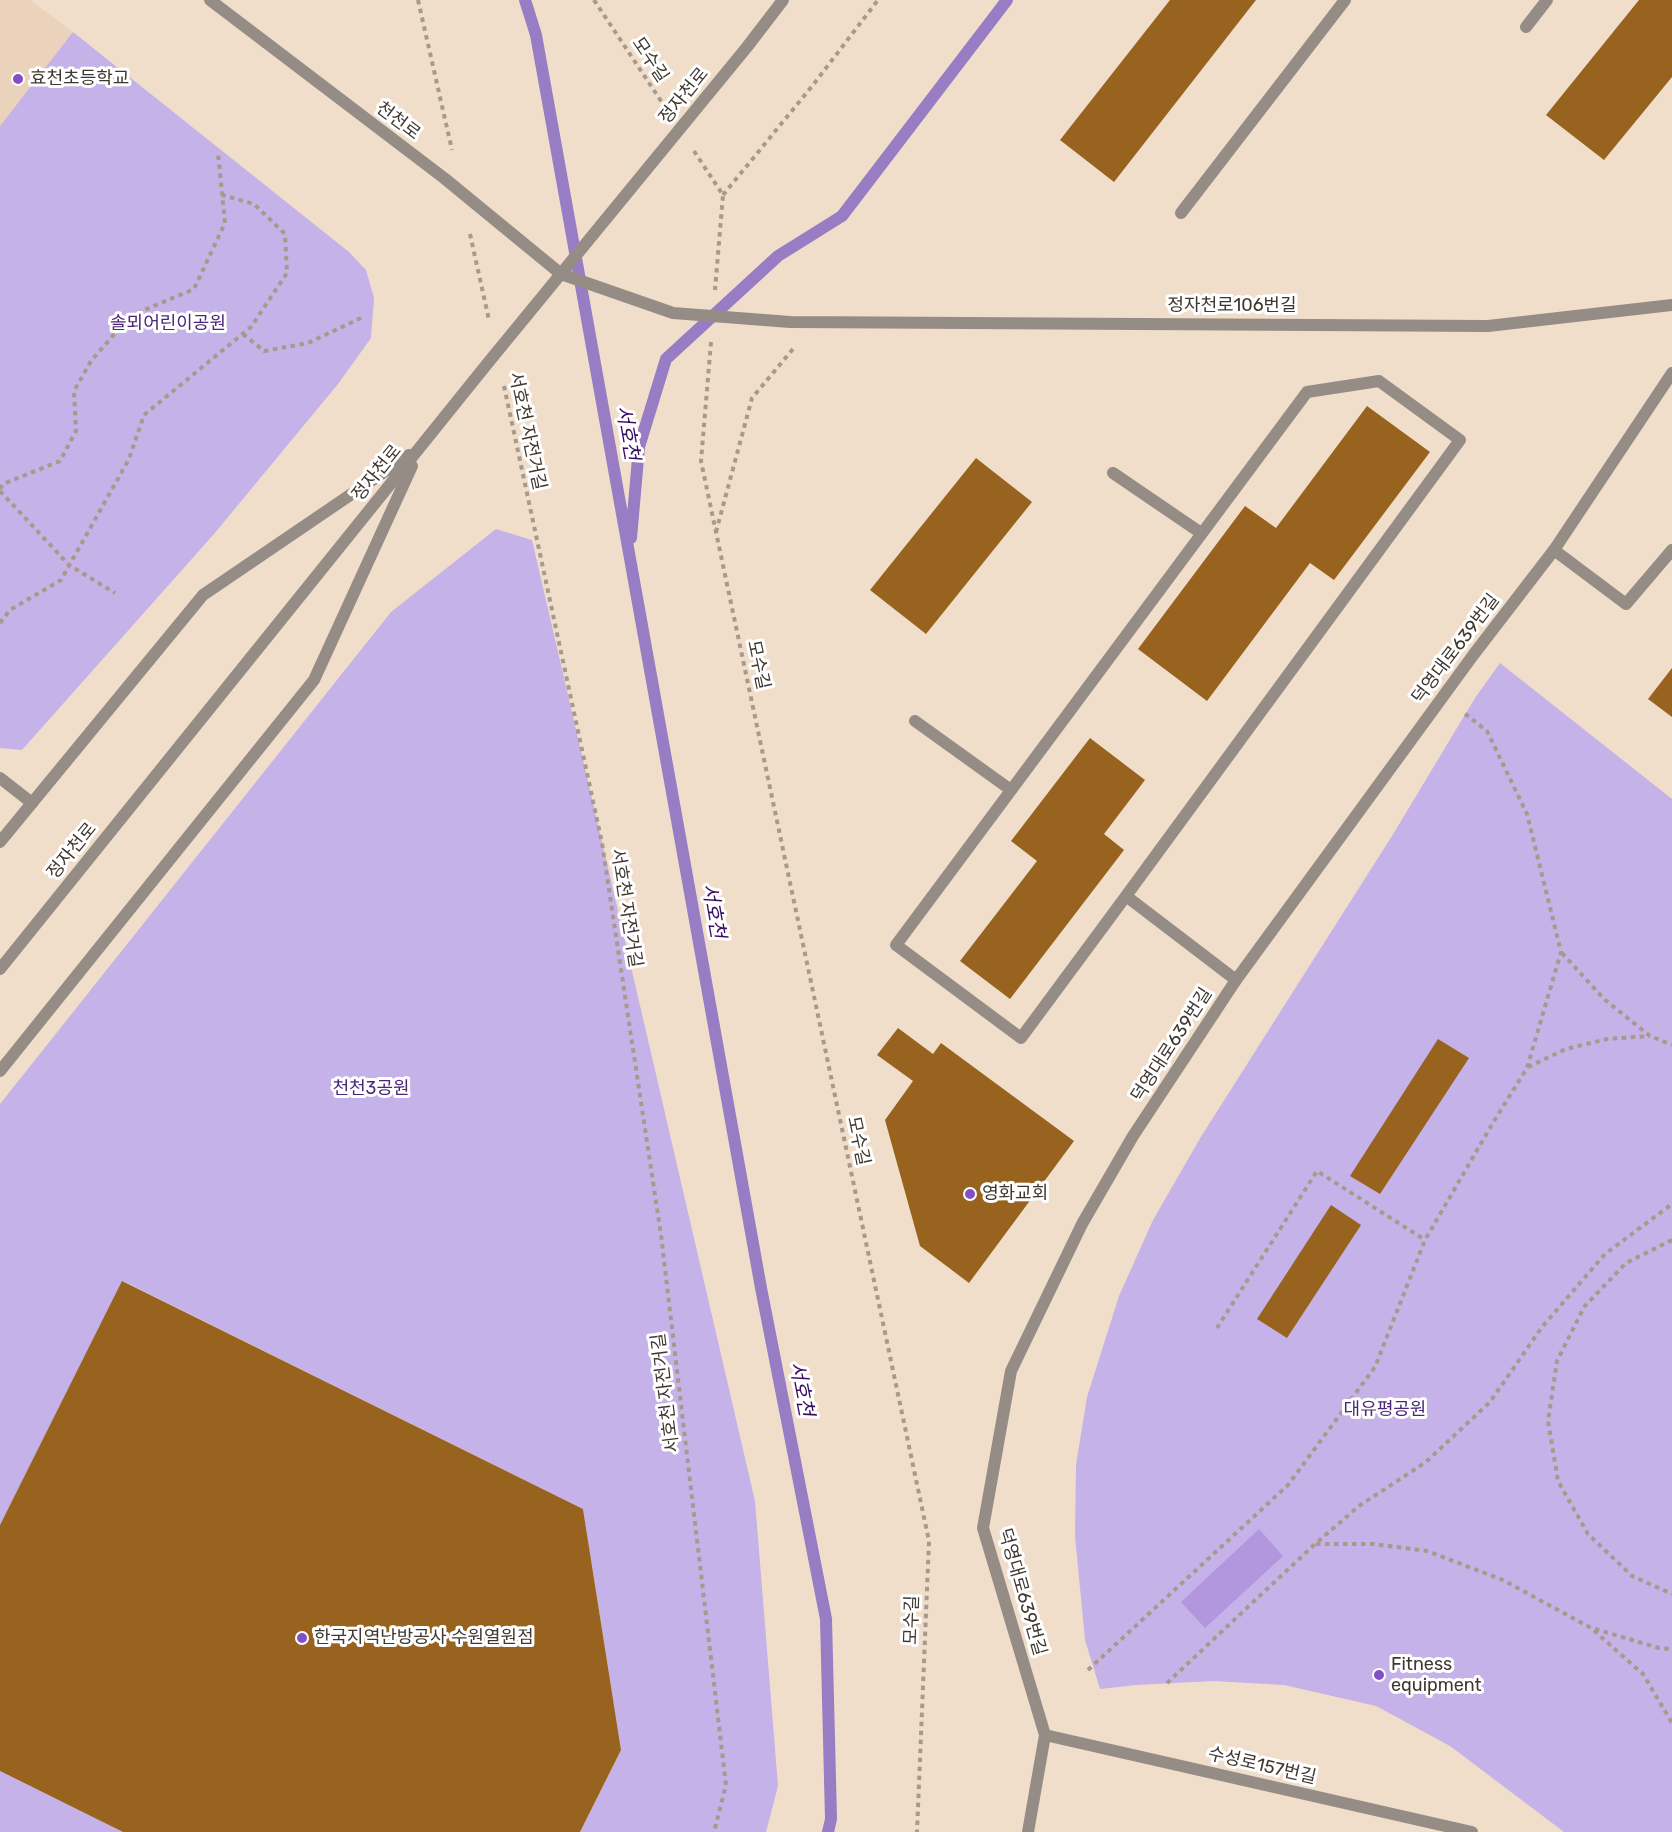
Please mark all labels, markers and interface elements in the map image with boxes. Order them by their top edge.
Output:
street label: 모수길 [627,33,673,87]
street label: 정자천로 [655,63,713,129]
place label: 효천초등학교 [30,68,129,90]
marker: 효천초등학교 [11,72,25,86]
street label: 천천로 [372,97,424,145]
street label: 정자천로106번길 [1167,295,1297,317]
park label: 솔뫼어린이공원 [110,313,226,335]
street label: 서호천 자전거길 [504,370,550,492]
water label: 서호천 [610,404,644,462]
street label: 정자천로 [348,440,406,506]
street label: 덕영대로639번길 [1408,590,1504,708]
street label: 모수길 [742,638,774,692]
street label: 정자천로 [43,818,101,884]
street label: 서호천 자전거길 [606,847,646,969]
water label: 서호천 [696,882,730,940]
street label: 덕영대로639번길 [1127,984,1217,1106]
park label: 천천3공원 [332,1078,410,1100]
street label: 모수길 [842,1114,874,1168]
place label: 영화교회 [982,1183,1048,1205]
marker: 영화교회 [963,1187,977,1201]
street label: 서호천 자전거길 [648,1332,684,1454]
water label: 서호천 [784,1360,818,1418]
park label: 대유평공원 [1344,1399,1426,1421]
street label: 덕영대로639번길 [993,1526,1051,1658]
street label: 모수길 [900,1595,924,1645]
place label: 한국지역난방공사 수원열원점 [314,1627,534,1649]
marker: 한국지역난방공사 수원열원점 [295,1631,309,1645]
place label: Fitness equipment [1391,1654,1482,1696]
marker: Fitness equipment [1372,1668,1386,1682]
street label: 수성로157번길 [1206,1743,1318,1789]

